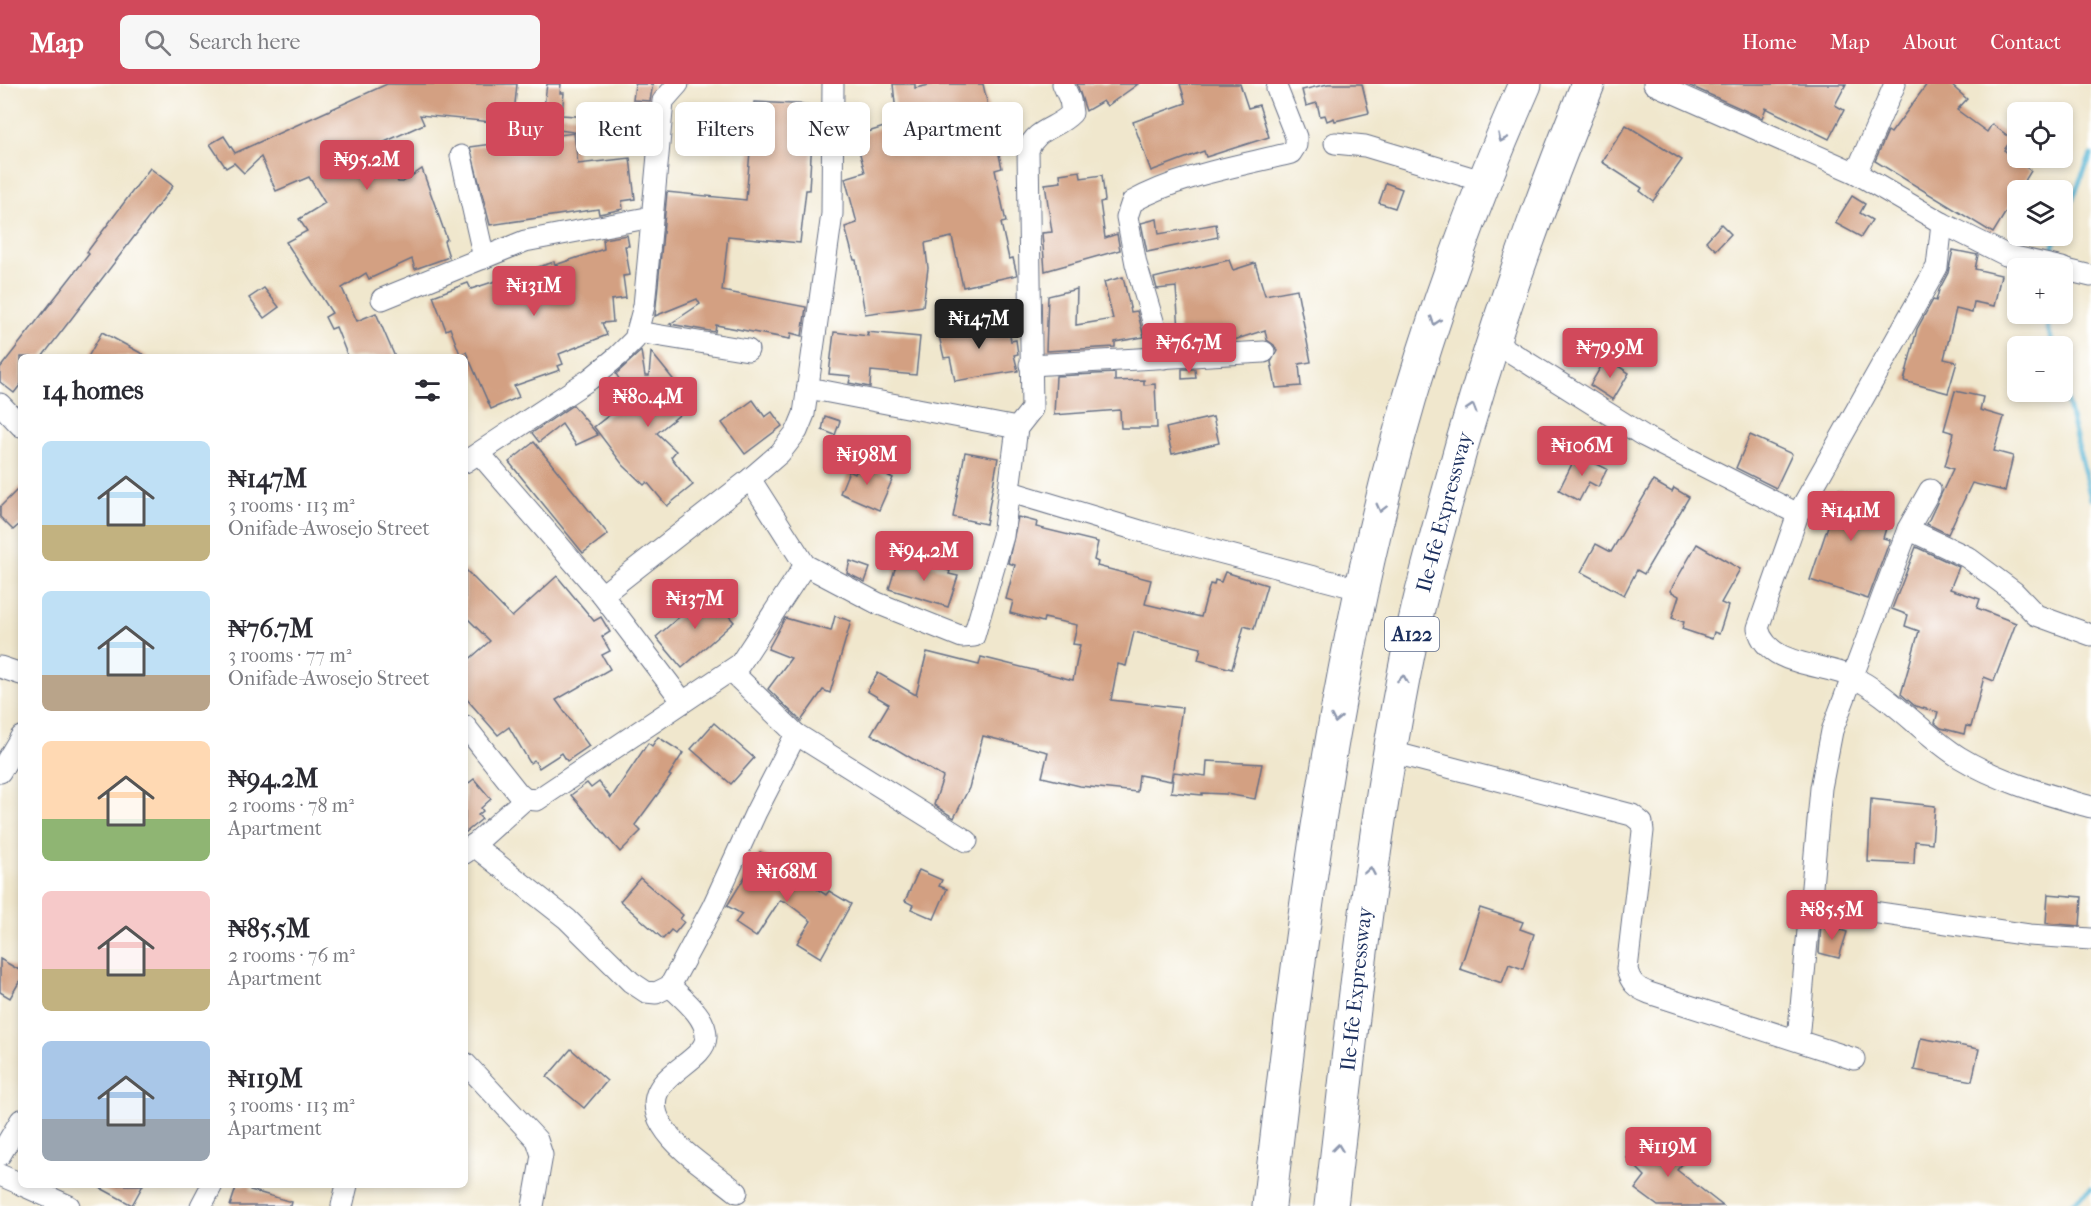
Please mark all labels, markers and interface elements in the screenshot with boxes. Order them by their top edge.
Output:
search box [120,15,540,69]
text: Map [30,26,84,59]
icon: search [141,26,174,59]
text: Search here [189,29,300,55]
text: Home [1742,30,1797,54]
text: Map [1830,30,1870,54]
text: About [1903,30,1957,54]
text: Contact [1990,30,2061,54]
chip: Buy [486,102,564,156]
chip: Rent [576,102,663,156]
chip: Filters [675,102,775,156]
chip: New [787,102,870,156]
chip: Apartment [882,102,1023,156]
map controls [2007,102,2073,402]
button: locate [2007,102,2073,168]
one-way arrow [1497,131,1509,142]
pin: ₦95.2M [318,140,416,191]
text: ₦95.2M [334,148,400,171]
button: layers [2007,180,2073,246]
button: + [2007,258,2073,324]
pin: ₦131M [492,266,576,317]
text: ₦131M [506,274,562,297]
pin: ₦147M [937,299,1021,350]
text: ₦147M [949,307,1009,330]
one-way arrow [1430,315,1442,326]
pin: ₦76.7M [1140,323,1238,374]
pin: ₦79.9M [1561,328,1659,379]
text: ₦76.7M [1156,331,1222,354]
text: ₦79.9M [1577,336,1643,359]
button: − [2007,336,2073,402]
icon: filters [411,374,444,407]
text: 14 homes [42,375,144,406]
pin: ₦80.4M [599,377,697,428]
text: ₦80.4M [613,385,683,408]
one-way arrow [1465,404,1477,414]
pin: ₦106M [1540,426,1624,477]
street label: Ile-Ife Expressway [1411,428,1477,595]
text: ₦106M [1551,434,1613,457]
pin: ₦198M [825,435,909,486]
text: ₦198M [837,443,897,466]
text: ₦147M [228,463,307,494]
icon: home [90,465,162,537]
pin: ₦141M [1809,491,1893,542]
text: 3 rooms · 113 m² [228,494,355,517]
text: ₦141M [1822,499,1880,522]
one-way arrow [1376,503,1389,513]
text: Onifade-Awosejo Street [228,517,430,540]
pin: ₦94.2M [875,531,973,582]
text: ₦94.2M [889,539,959,562]
pin: ₦137M [653,579,737,630]
text: ₦137M [666,587,724,610]
text: ₦76.7M [228,613,313,644]
icon: home [90,615,162,687]
road number: A122 [1385,617,1439,651]
text: 3 rooms · 77 m² [228,644,352,667]
text: Onifade-Awosejo Street [228,667,430,690]
one-way arrow [1397,674,1409,683]
one-way arrow [1330,714,1343,724]
text: ₦94.2M [228,763,318,794]
icon: home [90,765,162,837]
text: 2 rooms · 78 m² [228,794,354,817]
text: Apartment [228,817,322,840]
pin: ₦168M [745,852,829,903]
text: ₦168M [757,860,817,883]
one-way arrow [1363,866,1376,876]
pin: ₦85.5M [1783,890,1881,941]
text: ₦85.5M [1800,898,1864,921]
street label: Ile-Ife Expressway [1335,905,1377,1072]
text: ₦85.5M [228,913,310,944]
icon: home [90,915,162,987]
text: 2 rooms · 76 m² [228,944,355,967]
text: Apartment [228,967,322,990]
text: ₦119M [228,1063,303,1094]
icon: home [90,1065,162,1137]
text: 3 rooms · 113 m² [228,1094,355,1117]
text: Apartment [228,1117,322,1140]
pin: ₦119M [1626,1127,1710,1178]
text: ₦119M [1639,1135,1697,1158]
one-way arrow [1331,1143,1343,1153]

